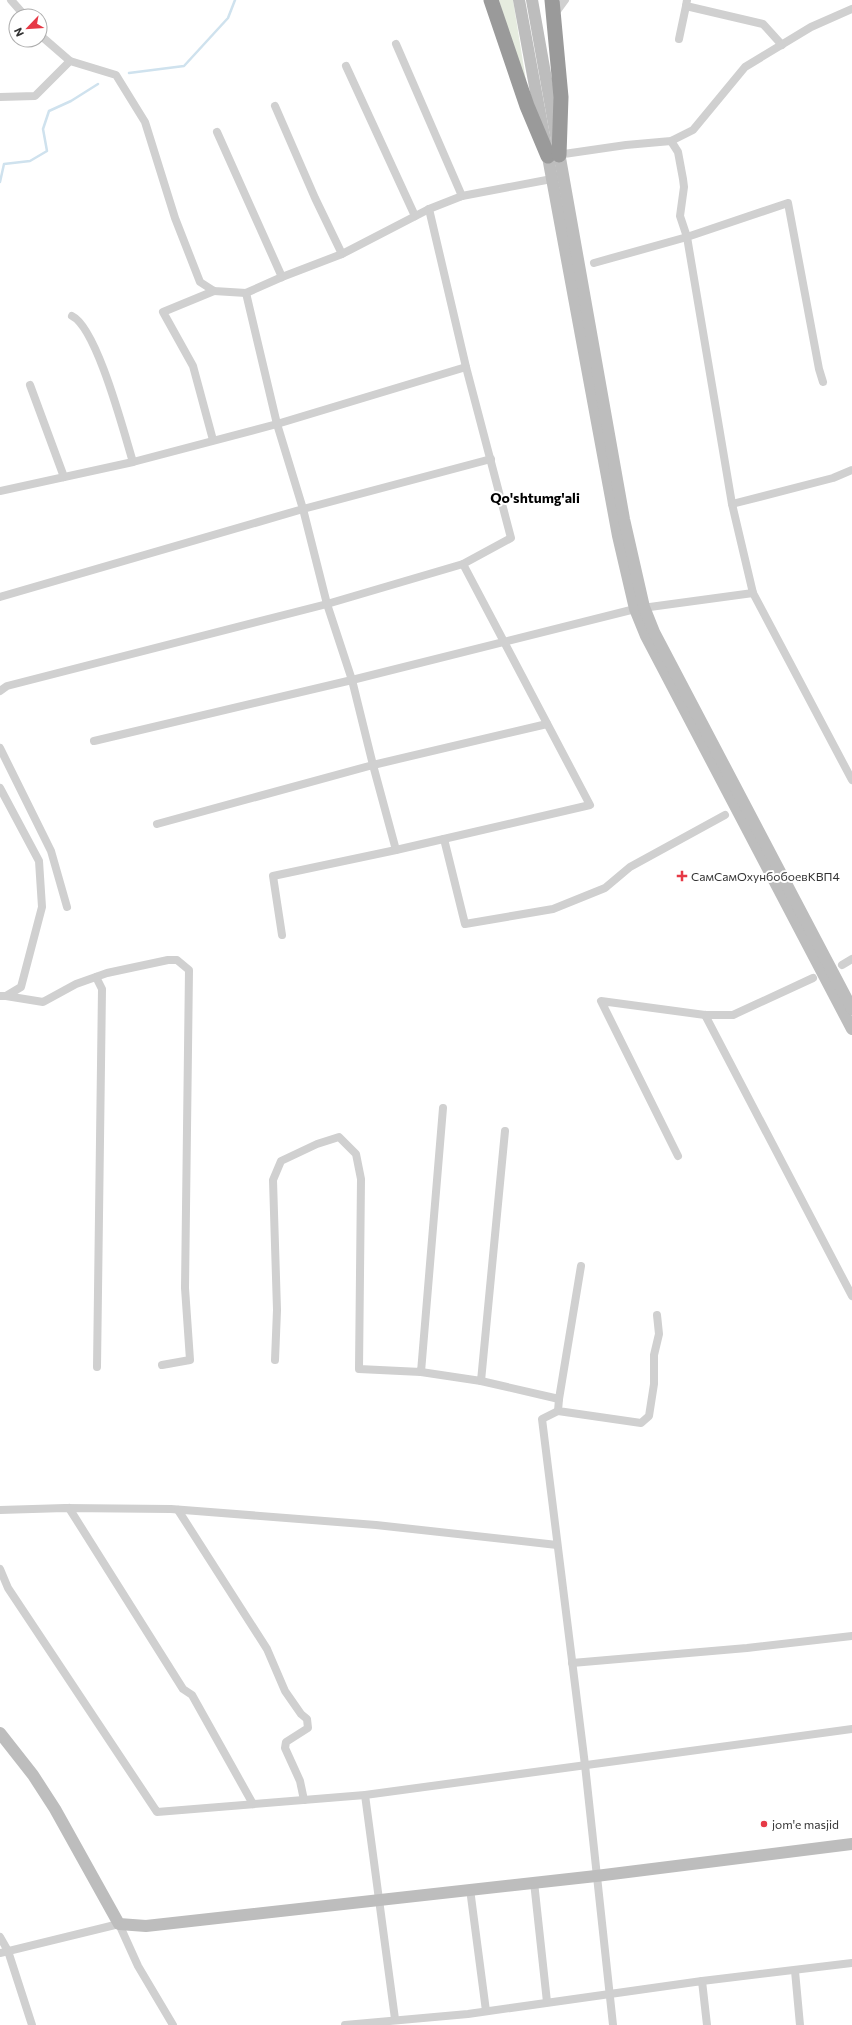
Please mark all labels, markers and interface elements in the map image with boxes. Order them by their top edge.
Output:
north arrow [8,8,48,48]
text: N [11,26,26,39]
district label: Qo'shtumg'ali [490,489,580,506]
place label: СамСамОхунбобоевКВП4 [691,869,840,883]
marker: СамСамОхунбобоевКВП4 [676,870,688,882]
place label: jom'e masjid [772,1817,839,1831]
marker: jom'e masjid [759,1819,769,1829]

